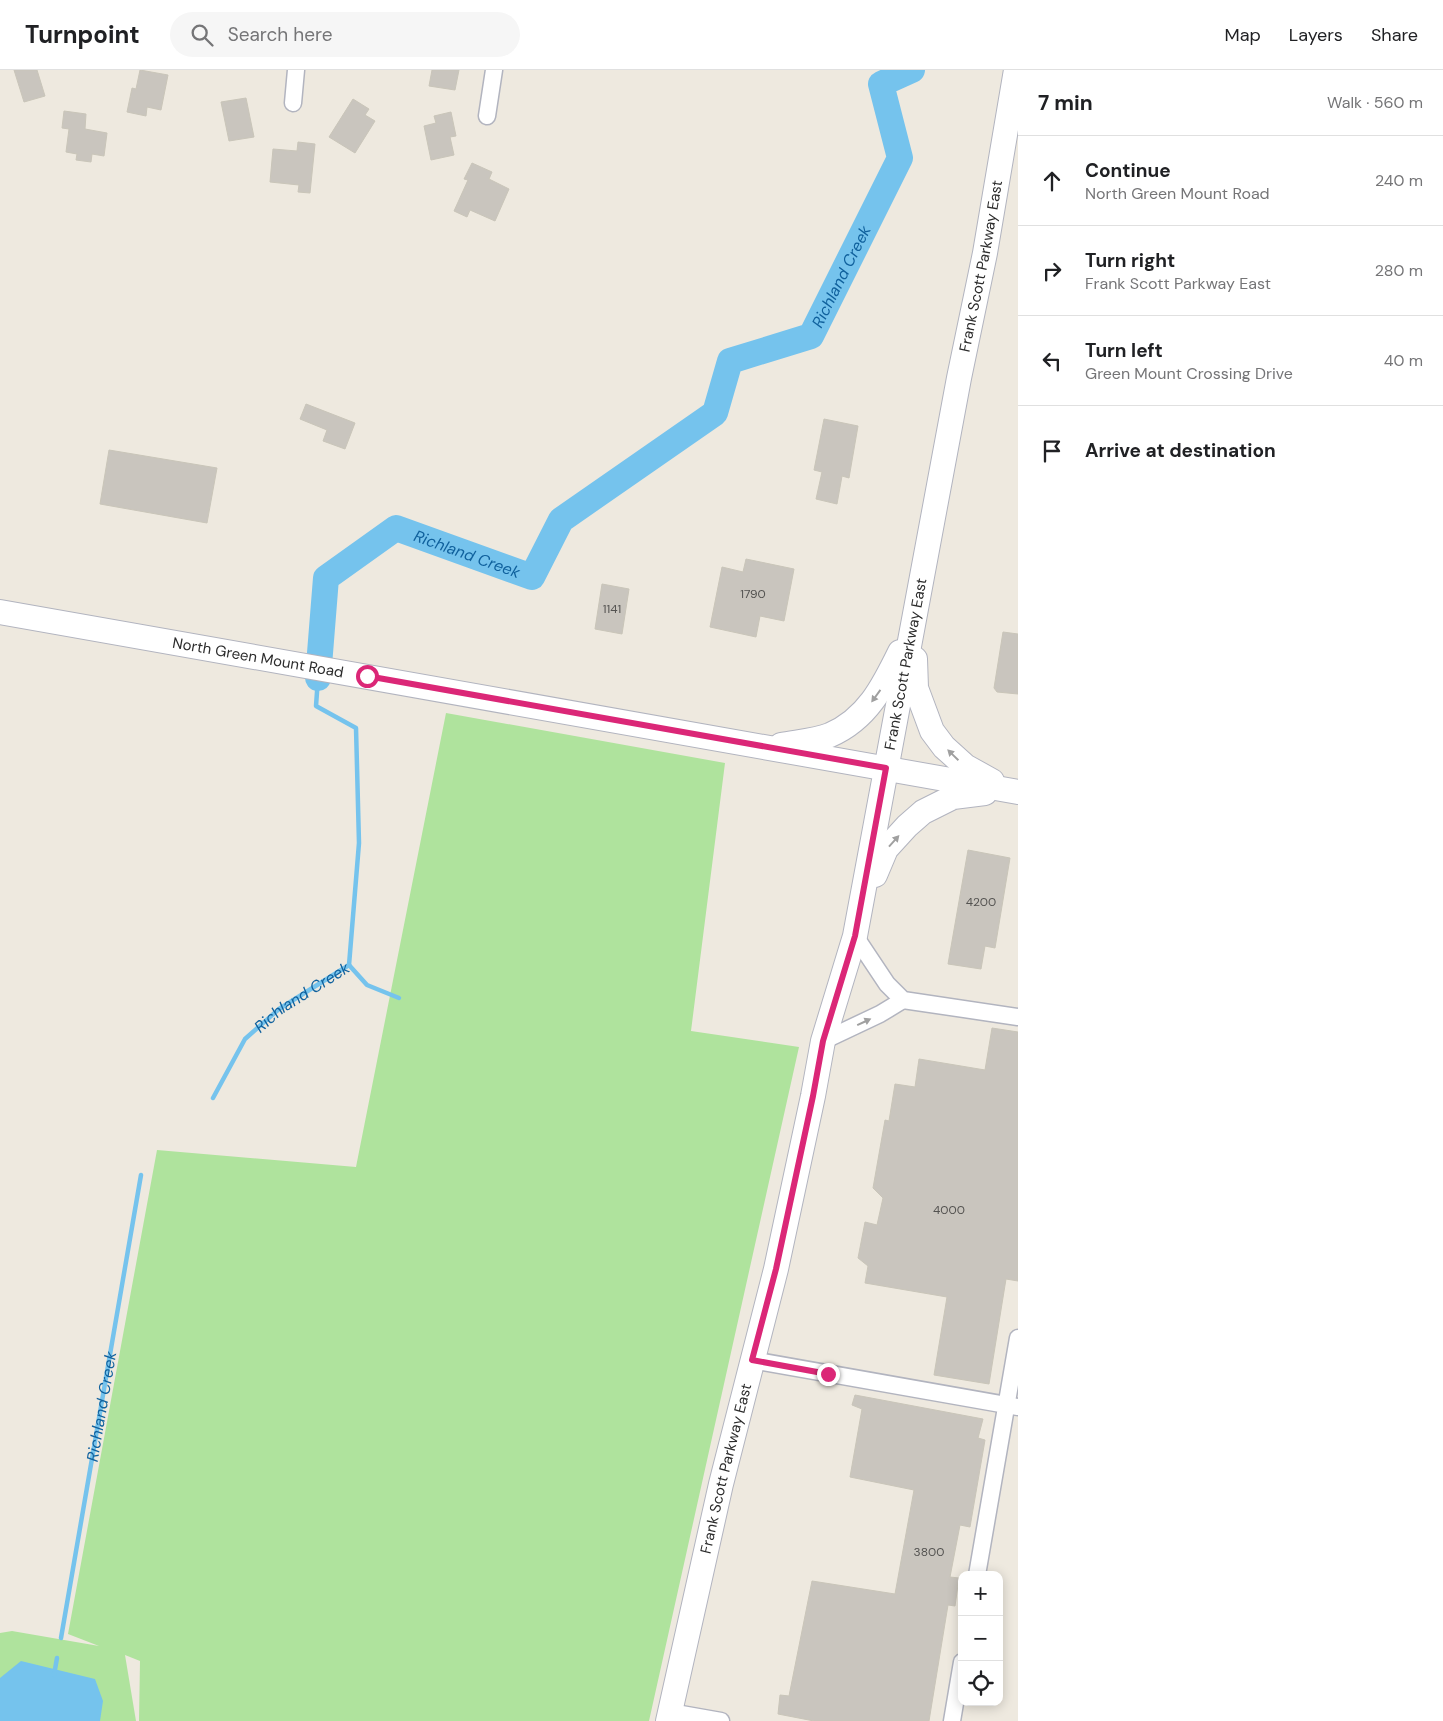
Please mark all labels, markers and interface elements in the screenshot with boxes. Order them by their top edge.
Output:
search box [170,12,520,57]
text: Turnpoint [25,19,140,50]
icon: search [188,21,216,49]
text: Search here [228,22,333,47]
text: Map [1225,23,1261,47]
text: Layers [1289,23,1343,47]
text: Share [1371,23,1418,47]
text: 7 min [1038,89,1093,117]
text: Walk · 560 m [1327,92,1423,113]
text: Continue [1085,158,1171,183]
icon: ahead [1038,167,1066,195]
text: 240 m [1375,170,1423,191]
street label: Frank Scott Parkway East [955,179,1007,354]
text: North Green Mount Road [1085,183,1270,204]
water label: Richland Creek [807,221,876,331]
text: Turn right [1085,248,1175,273]
icon: right [1038,257,1066,285]
text: 280 m [1375,260,1423,281]
text: Frank Scott Parkway East [1085,273,1271,294]
text: Turn left [1085,338,1163,363]
icon: left [1038,347,1066,375]
text: 40 m [1384,350,1423,371]
text: Green Mount Crossing Drive [1085,363,1293,384]
icon: arrive [1038,437,1066,465]
text: Arrive at destination [1085,438,1276,463]
water label: Richland Creek [411,525,524,583]
street label: Frank Scott Parkway East [880,576,932,752]
house number: 1790 [740,586,766,602]
house number: 1141 [603,601,621,617]
street label: North Green Mount Road [171,633,345,683]
route start [356,665,379,688]
one-way arrow [871,689,881,703]
one-way arrow [948,749,960,761]
one-way arrow [888,835,900,847]
house number: 4200 [966,894,996,910]
water label: Richland Creek [250,957,354,1037]
one-way arrow [857,1018,871,1026]
house number: 4000 [933,1202,965,1218]
water label: Richland Creek [82,1349,121,1463]
route end [817,1363,840,1386]
street label: Frank Scott Parkway East [696,1381,756,1556]
house number: 3800 [914,1544,944,1560]
map controls [958,1571,1003,1706]
button: + [958,1571,1003,1616]
button: − [958,1616,1003,1661]
button: locate [958,1661,1003,1706]

